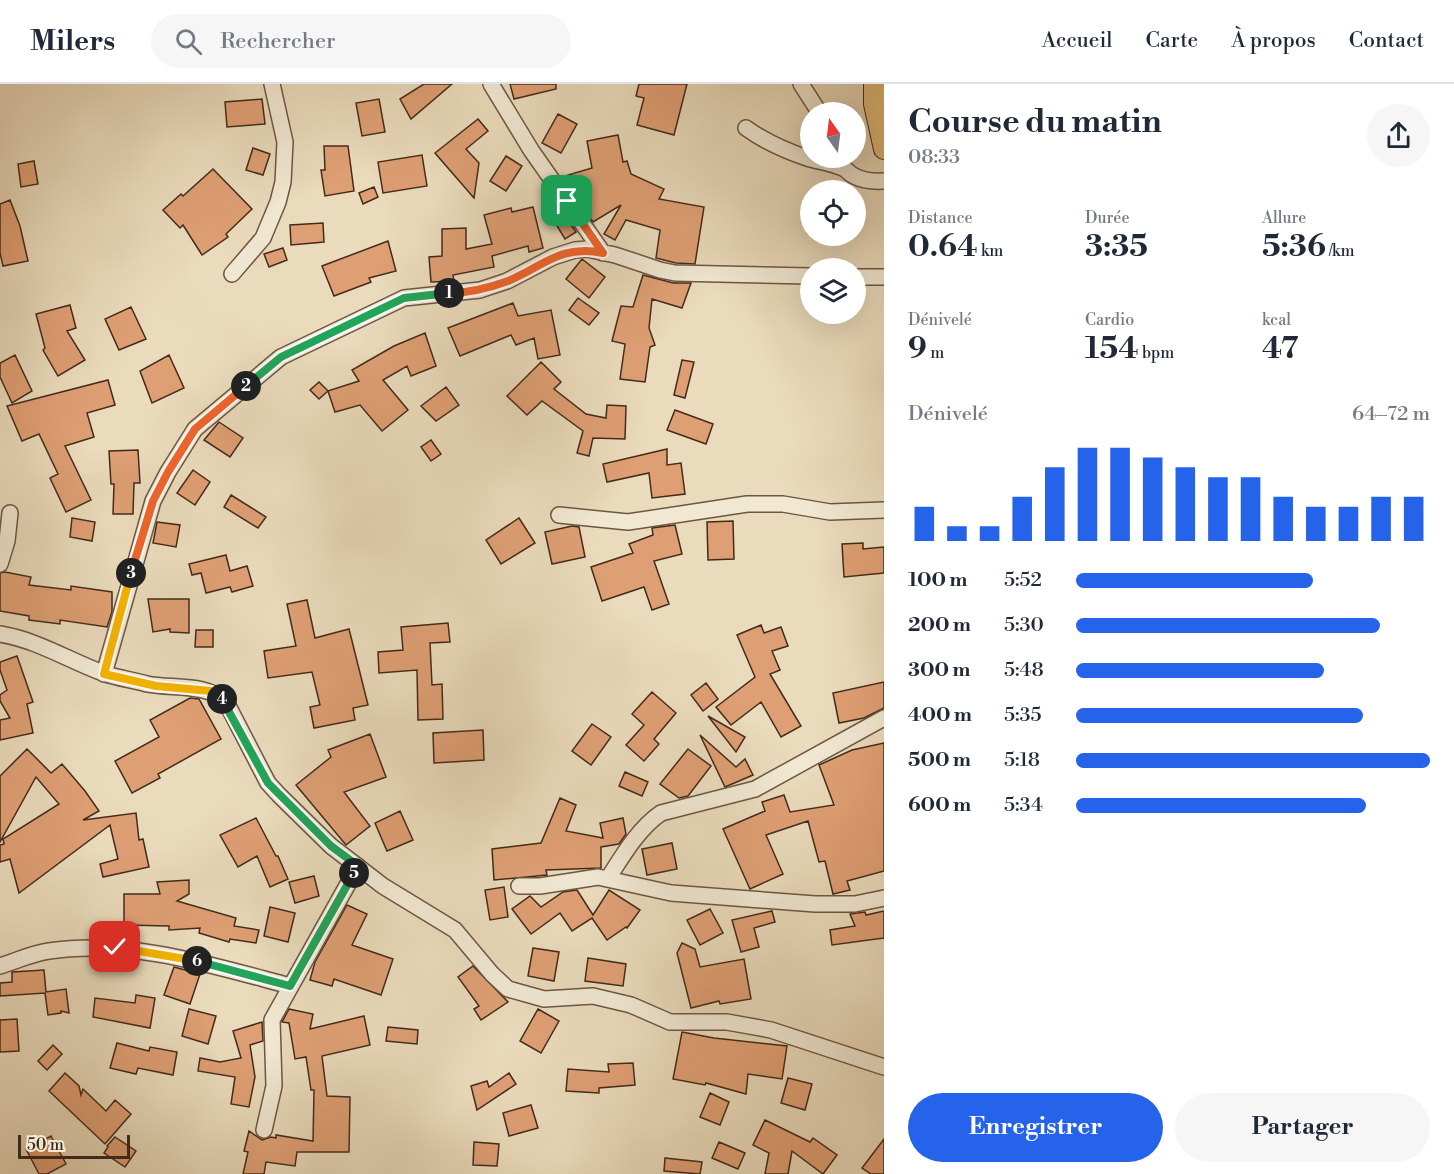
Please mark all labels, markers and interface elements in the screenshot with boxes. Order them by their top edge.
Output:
search box [151,14,571,68]
text: Milers [30,24,115,59]
icon: search [172,25,205,58]
text: Rechercher [220,28,336,55]
text: Accueil [1042,28,1113,54]
text: Carte [1146,28,1198,54]
text: À propos [1231,28,1316,54]
text: Contact [1349,28,1424,54]
north arrow [800,102,866,168]
map controls [800,102,866,324]
text: Course du matin [908,102,1162,143]
button: share [1367,104,1430,167]
text: 08:33 [908,145,960,170]
pin [541,175,592,226]
button: locate [800,180,866,246]
icon: arrive [550,184,583,217]
text: Distance [908,208,973,228]
text: Durée [1085,208,1130,228]
text: Allure [1262,208,1306,228]
text: 0.64 [908,228,978,266]
text: 3:35 [1085,228,1148,266]
text: 5:36 [1262,228,1326,266]
text: km [978,241,1003,261]
text: /km [1326,241,1355,261]
button: layers [800,258,866,324]
pin: 1 [434,278,464,308]
text: 1 [445,283,453,303]
text: Dénivelé [908,310,972,330]
text: Cardio [1085,310,1134,330]
text: kcal [1262,310,1291,330]
text: 9 [908,330,927,368]
text: 154 [1085,330,1139,368]
text: 47 [1262,330,1298,368]
text: m [927,343,944,363]
text: bpm [1139,343,1174,363]
pin: 2 [231,371,261,401]
text: 2 [241,376,251,396]
text: Dénivelé [908,402,988,427]
text: 64–72 m [1352,402,1430,427]
pin: 3 [116,558,146,588]
text: 3 [126,563,136,583]
text: 100 m [908,568,967,593]
text: 5:52 [1004,568,1042,593]
text: 200 m [908,613,971,638]
text: 5:30 [1004,613,1044,638]
text: 300 m [908,658,971,683]
text: 5:48 [1004,658,1044,683]
pin: 4 [207,684,237,714]
text: 4 [217,689,227,709]
text: 400 m [908,703,972,728]
text: 5:35 [1004,703,1042,728]
text: 500 m [908,748,971,773]
text: 5:18 [1004,748,1040,773]
text: 600 m [908,793,971,818]
text: 5:34 [1004,793,1043,818]
pin: 5 [339,858,369,888]
text: 5 [349,863,359,883]
pin [89,921,140,972]
icon: check [98,930,131,963]
pin: 6 [182,946,212,976]
text: 6 [192,951,202,971]
button: Enregistrer [908,1093,1163,1162]
button: Partager [1175,1093,1430,1162]
scale bar [18,1132,130,1160]
text: 50 m [27,1135,64,1155]

